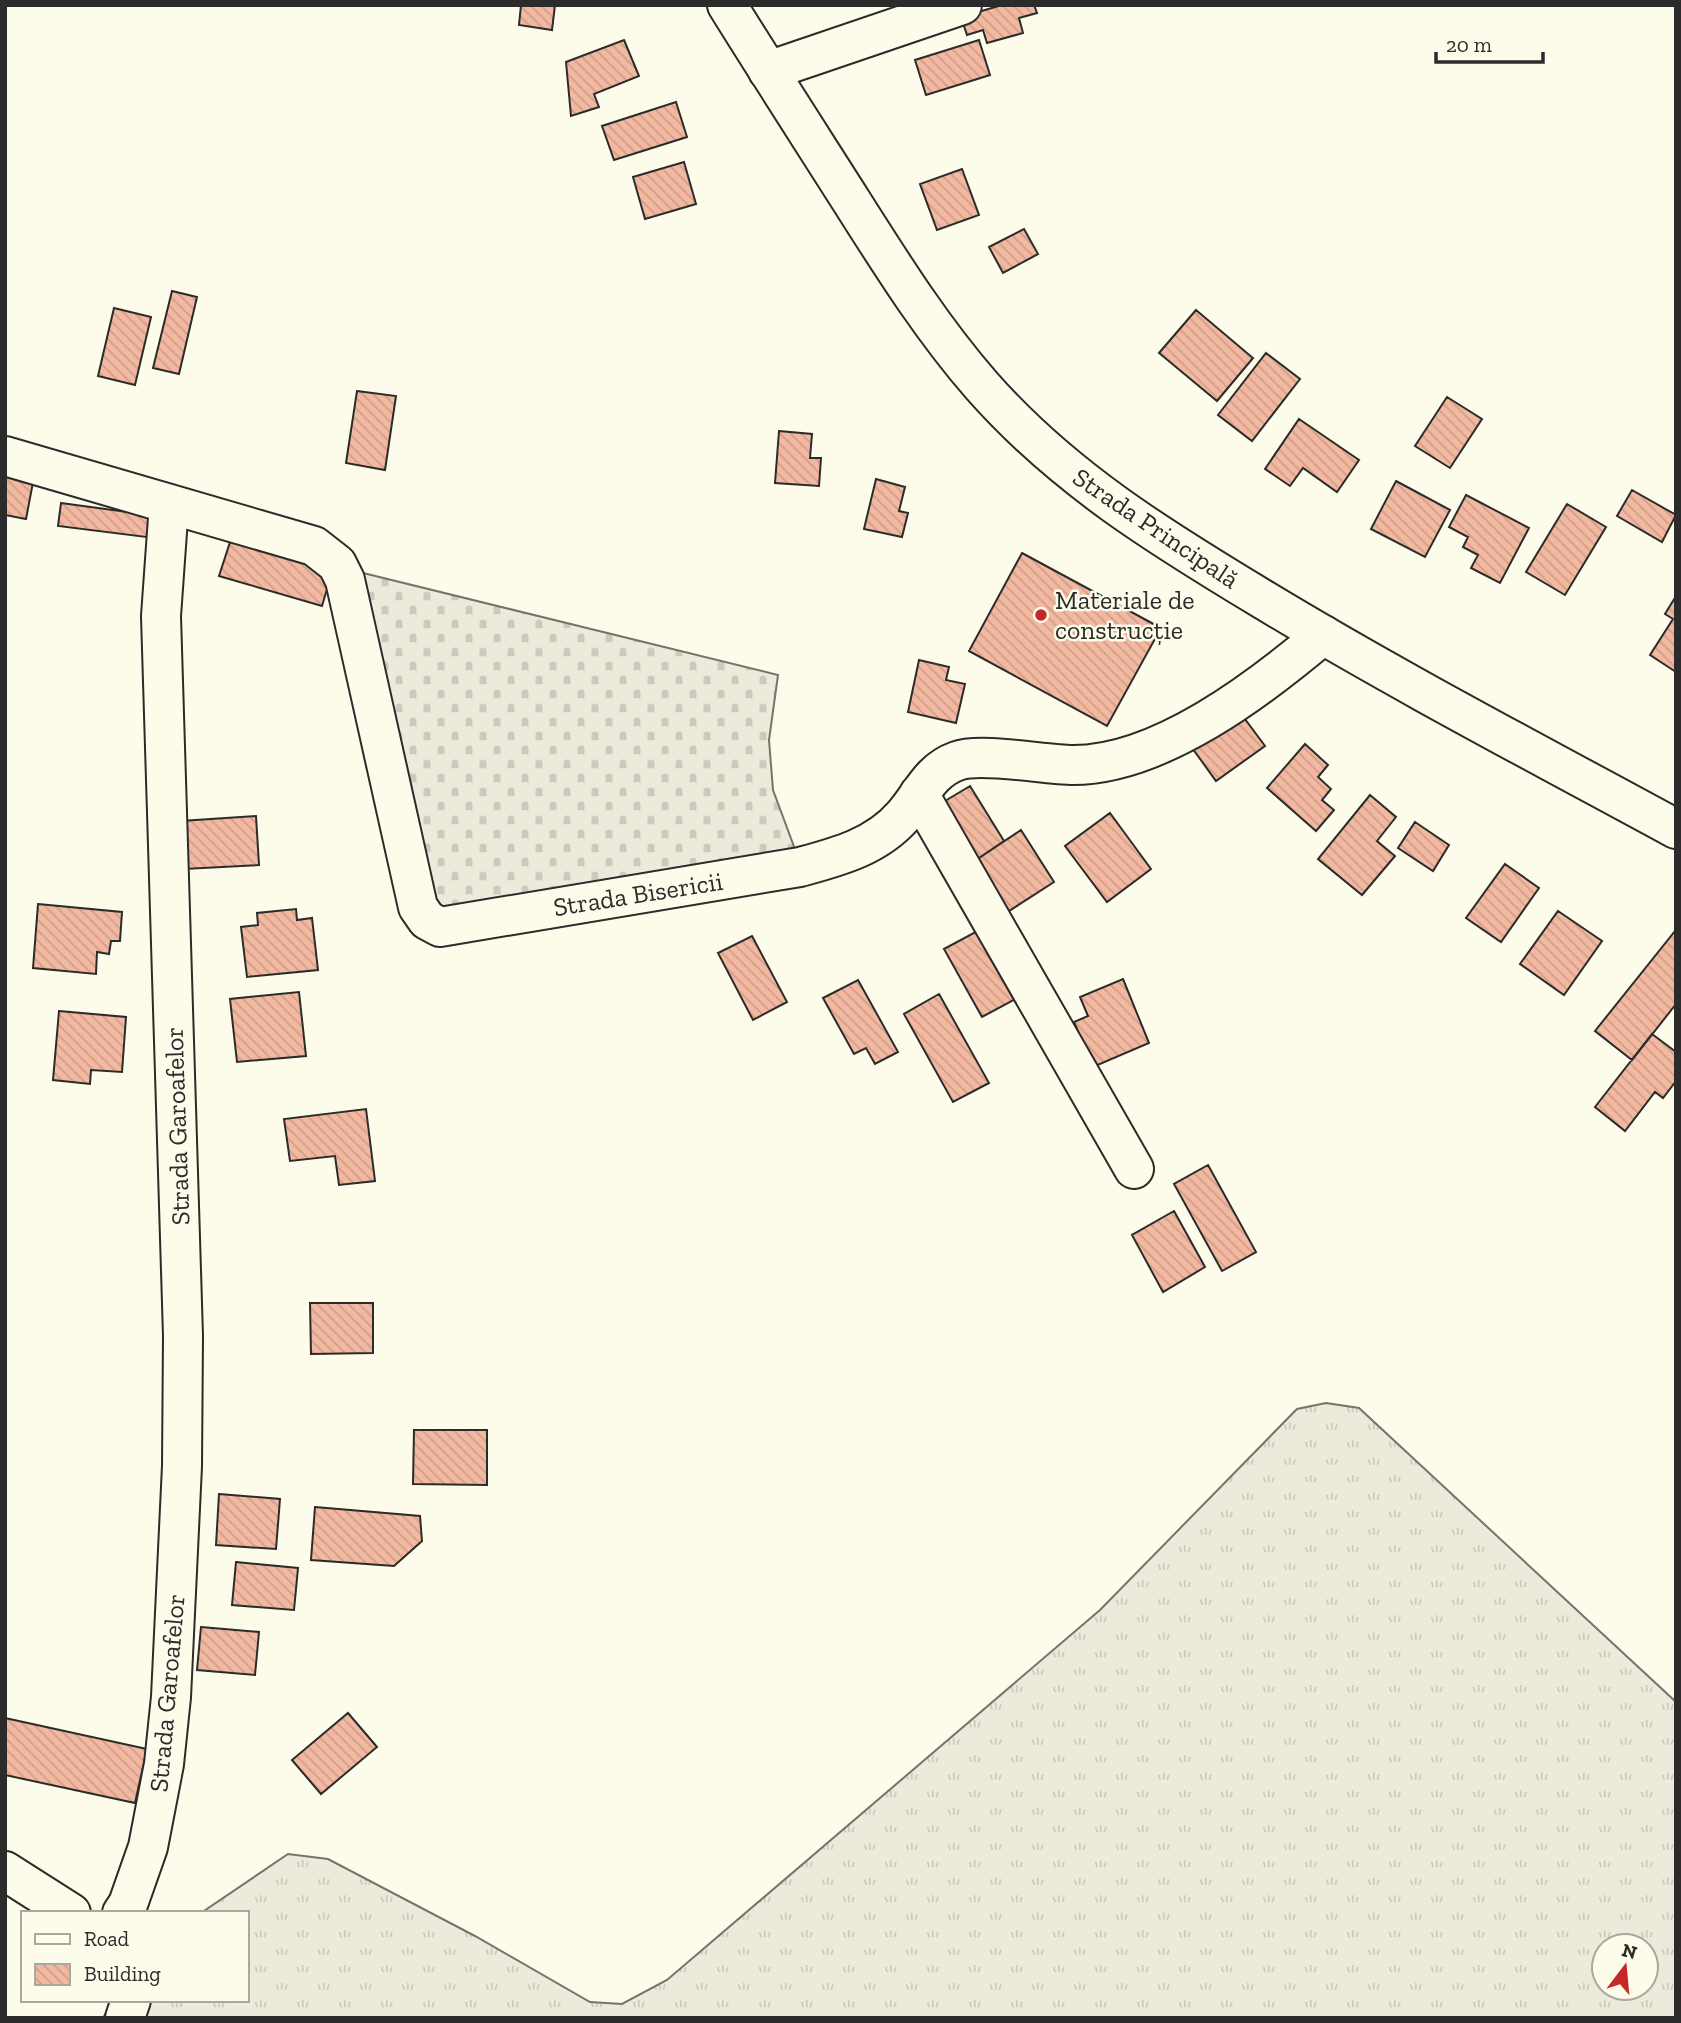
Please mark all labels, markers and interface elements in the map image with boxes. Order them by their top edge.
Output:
scale bar [1436,21,1543,65]
text: 20 m [1446,32,1492,57]
street label: Strada Principală [1067,461,1245,596]
place label: Materiale de construcție [1055,584,1194,646]
marker: Materiale de construcție [1033,607,1049,623]
street label: Strada Bisericii [551,865,725,923]
street label: Strada Garoafelor [158,1026,196,1226]
street label: Strada Garoafelor [142,1593,192,1793]
legend [21,1911,248,2002]
text: Road [84,1926,130,1951]
north arrow [1590,1932,1660,2002]
text: N [1619,1938,1640,1964]
text: Building [84,1961,161,1986]

